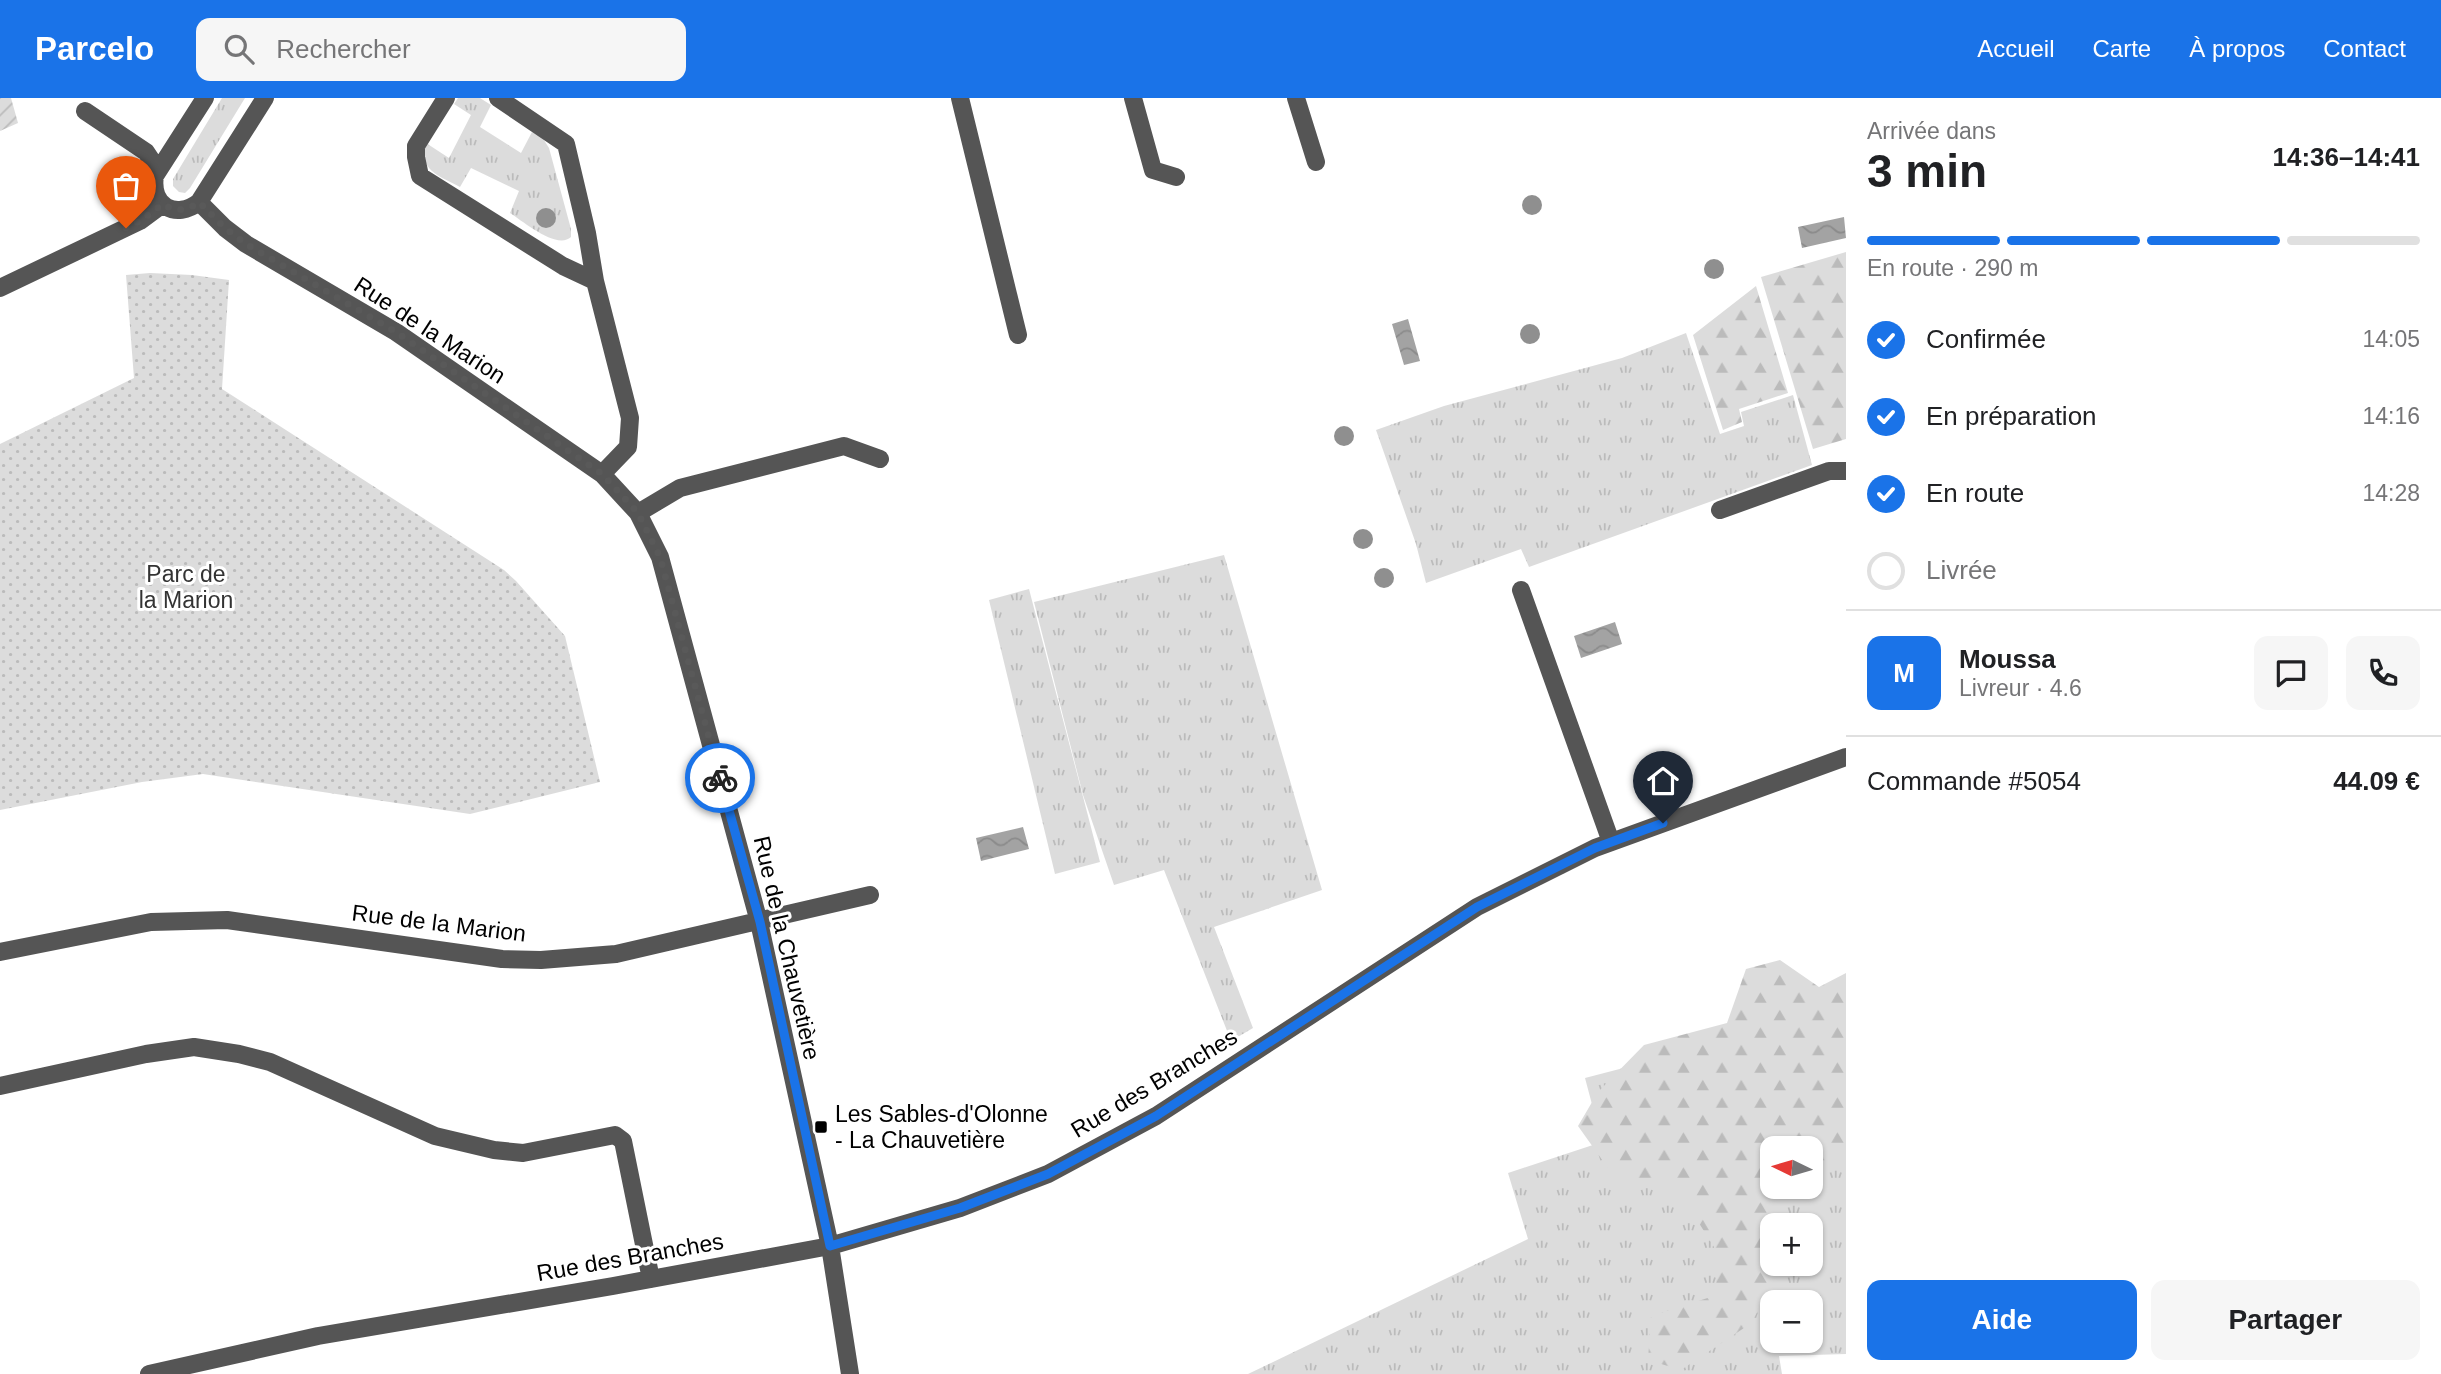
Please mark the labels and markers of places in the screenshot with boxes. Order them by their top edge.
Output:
pin [96,156,156,228]
pin [1633,751,1693,823]
place label: Les Sables-d'Olonne - La Chauvetière [835,1101,1048,1153]
marker: Les Sables-d'Olonne - La Chauvetière [813,1119,829,1135]

